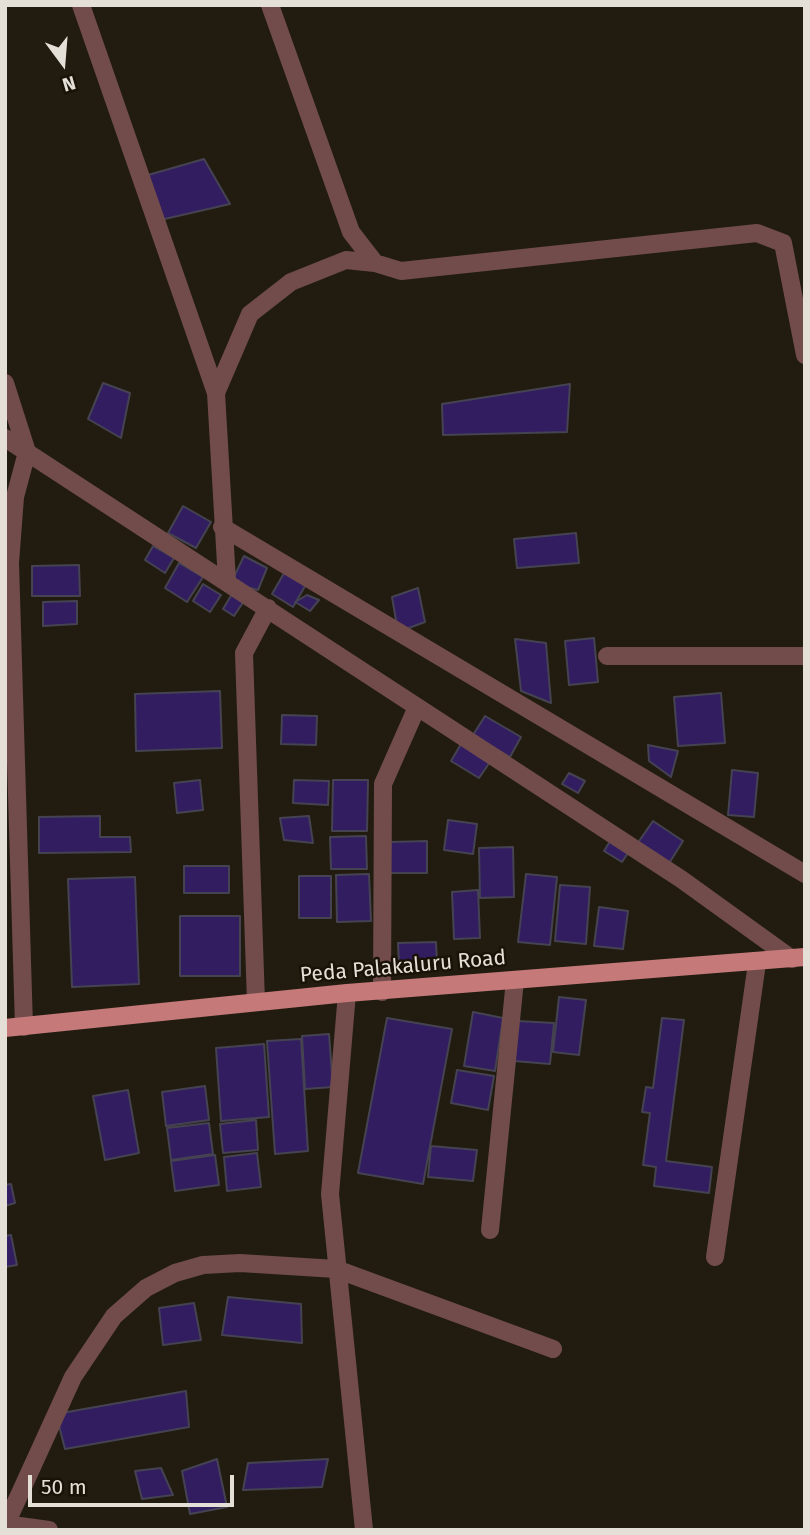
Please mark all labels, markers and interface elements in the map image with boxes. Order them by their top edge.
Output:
north arrow [28,28,98,98]
text: N [60,71,78,96]
street label: Peda Palakaluru Road [299,945,507,989]
scale bar [32,1462,238,1506]
text: 50 m [41,1474,87,1500]

